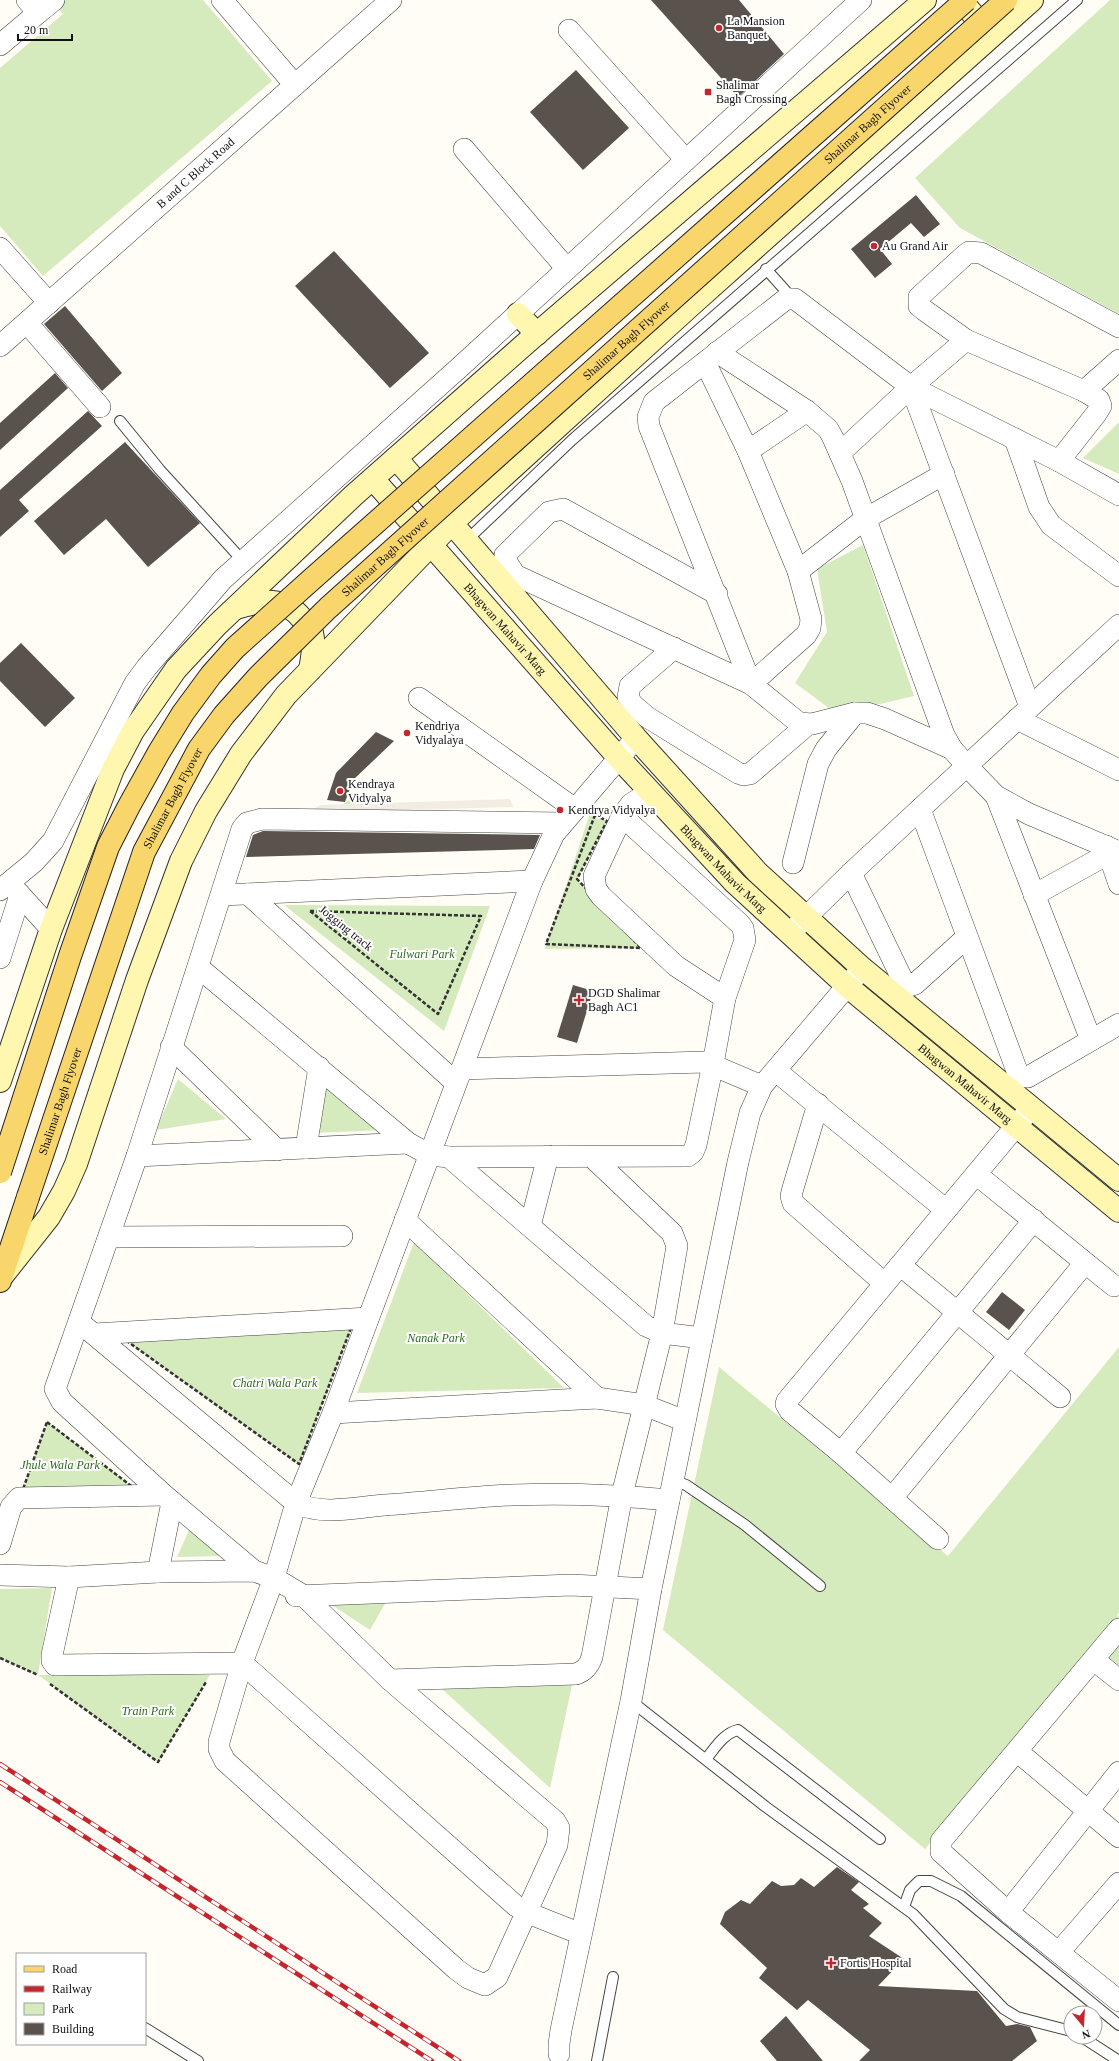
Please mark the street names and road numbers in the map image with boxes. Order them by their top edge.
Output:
street label: Shalimar Bagh Flyover [821,81,914,167]
street label: B and C Block Road [154,135,237,211]
street label: Shalimar Bagh Flyover [580,298,673,383]
street label: Shalimar Bagh Flyover [339,514,432,599]
street label: Bhagwan Mahavir Marg [461,580,549,678]
street label: Shalimar Bagh Flyover [140,745,205,851]
street label: Bhagwan Mahavir Marg [677,822,769,916]
street label: Jogging track [316,902,376,954]
street label: Bhagwan Mahavir Marg [915,1041,1015,1127]
street label: Shalimar Bagh Flyover [36,1046,85,1157]

